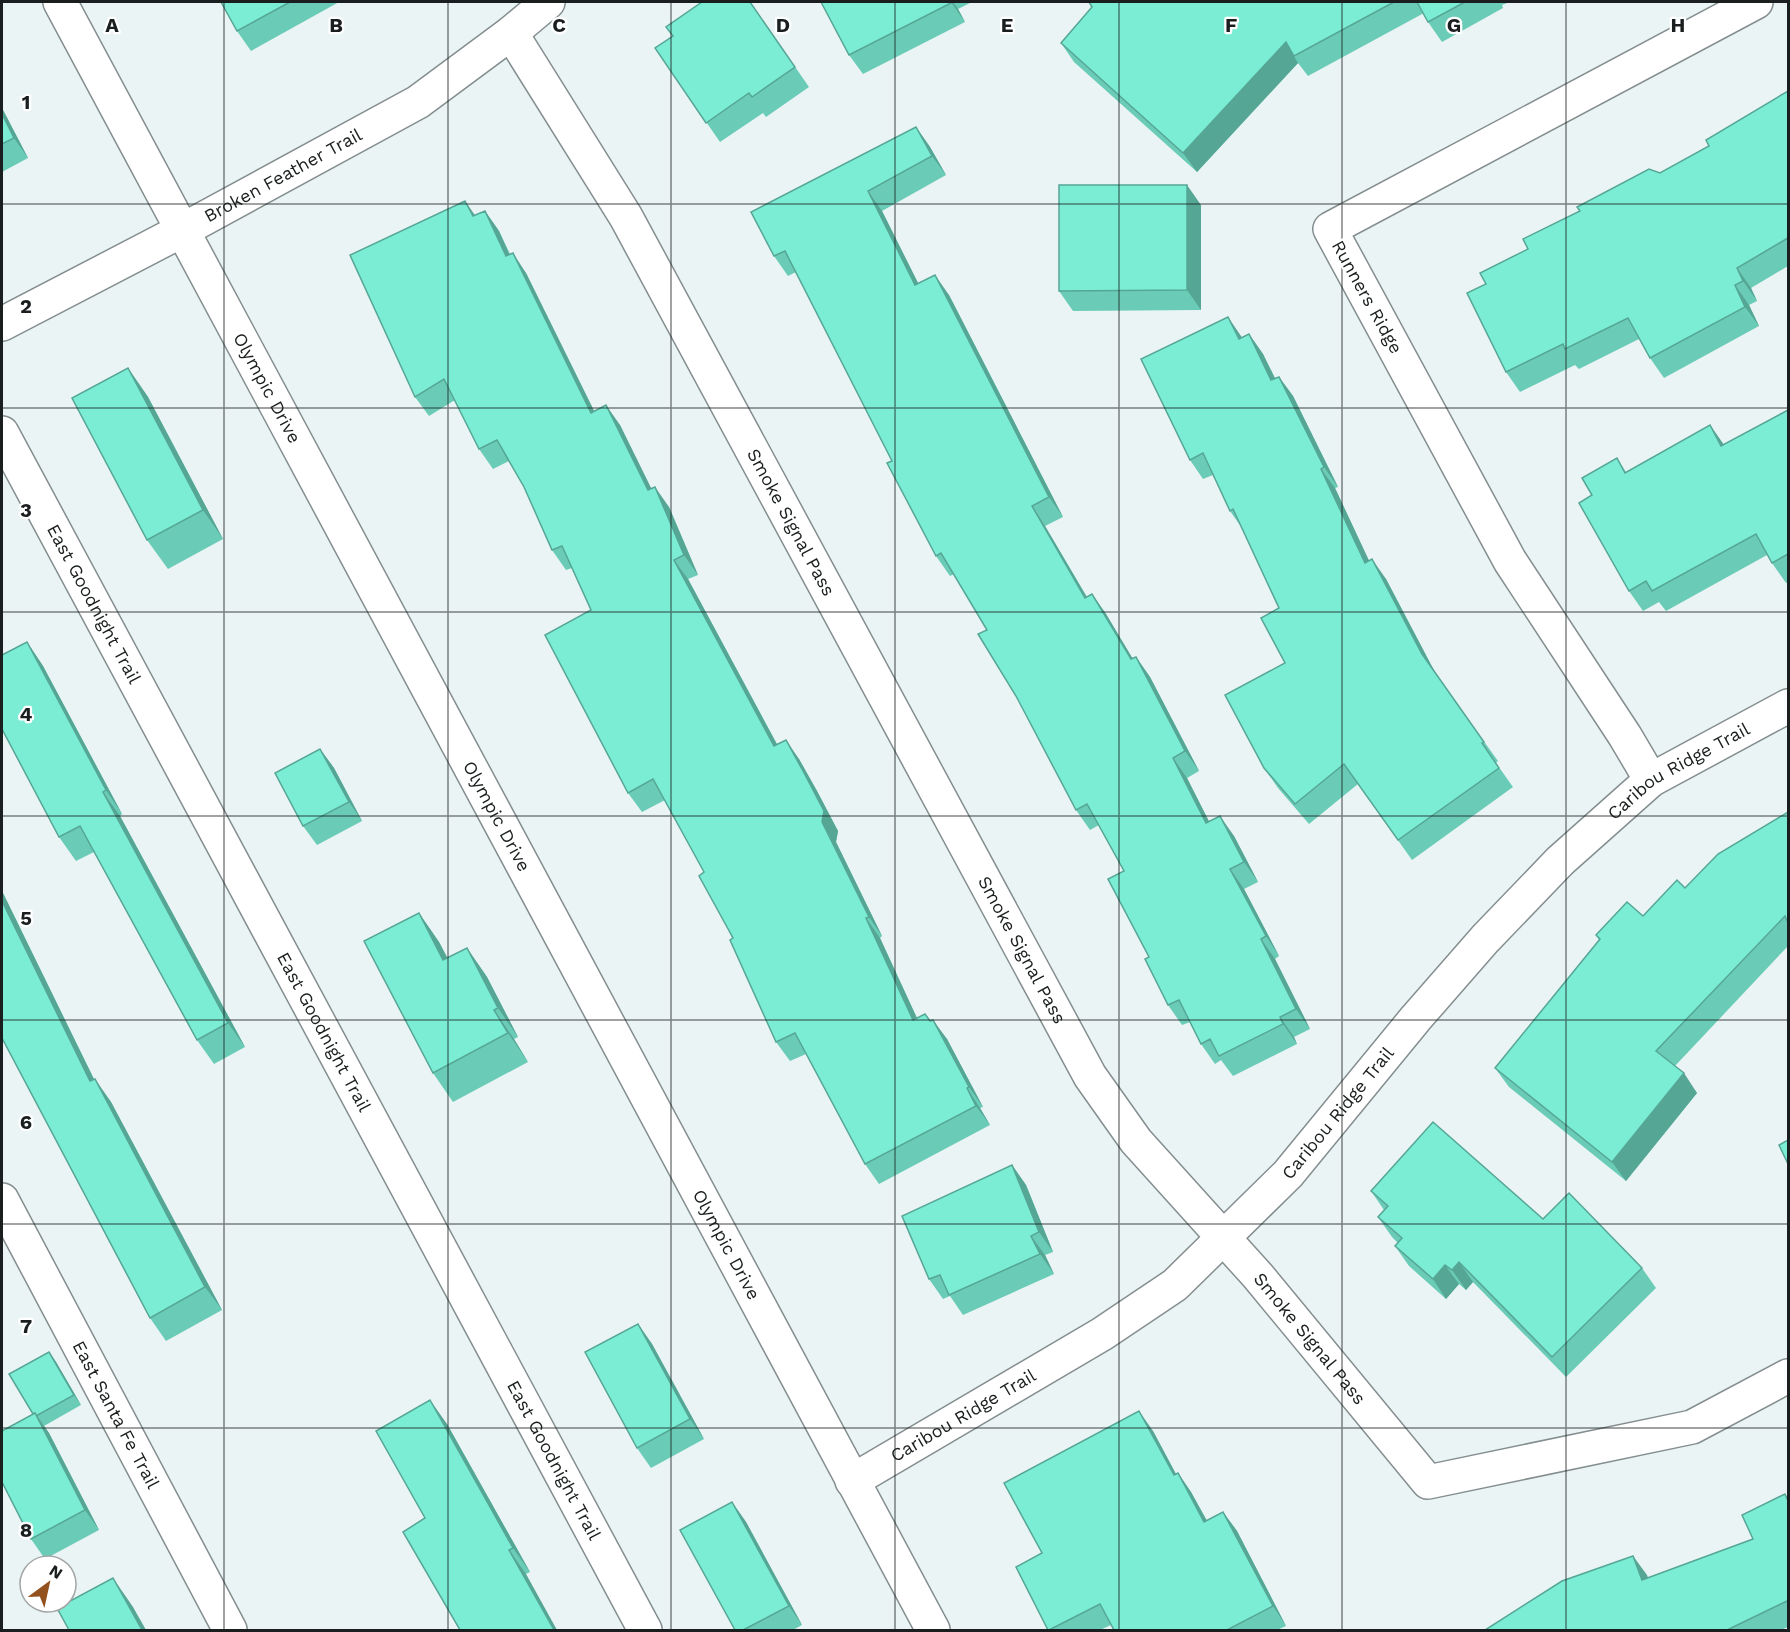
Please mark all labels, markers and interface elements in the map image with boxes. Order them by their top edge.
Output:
text: A [105,13,119,37]
text: B [329,13,343,37]
text: C [552,13,566,37]
text: D [776,13,790,37]
text: E [1001,13,1013,37]
text: F [1225,13,1237,37]
text: G [1447,13,1461,37]
text: H [1671,13,1685,37]
text: 1 [22,90,30,114]
street label: Broken Feather Trail [200,123,366,226]
street label: Runners Ridge [1328,237,1407,357]
text: 2 [20,294,32,318]
street label: Olympic Drive [229,329,306,447]
street label: Smoke Signal Pass [743,445,840,599]
text: 3 [20,498,32,522]
street label: East Goodnight Trail [43,520,146,687]
text: 4 [20,702,33,726]
street label: Caribou Ridge Trail [1603,718,1753,824]
street label: Olympic Drive [459,757,535,875]
street label: Smoke Signal Pass [974,872,1071,1027]
text: 5 [20,906,32,930]
street label: East Goodnight Trail [273,948,376,1116]
street label: Caribou Ridge Trail [1277,1042,1398,1183]
text: 6 [20,1110,32,1134]
street label: Olympic Drive [689,1186,765,1303]
street label: Smoke Signal Pass [1250,1268,1370,1408]
text: 7 [20,1314,32,1338]
street label: East Santa Fe Trail [69,1337,164,1492]
street label: Caribou Ridge Trail [887,1364,1040,1466]
street label: East Goodnight Trail [503,1377,606,1544]
text: 8 [20,1518,32,1542]
north arrow [18,1554,78,1614]
text: N [46,1561,66,1583]

